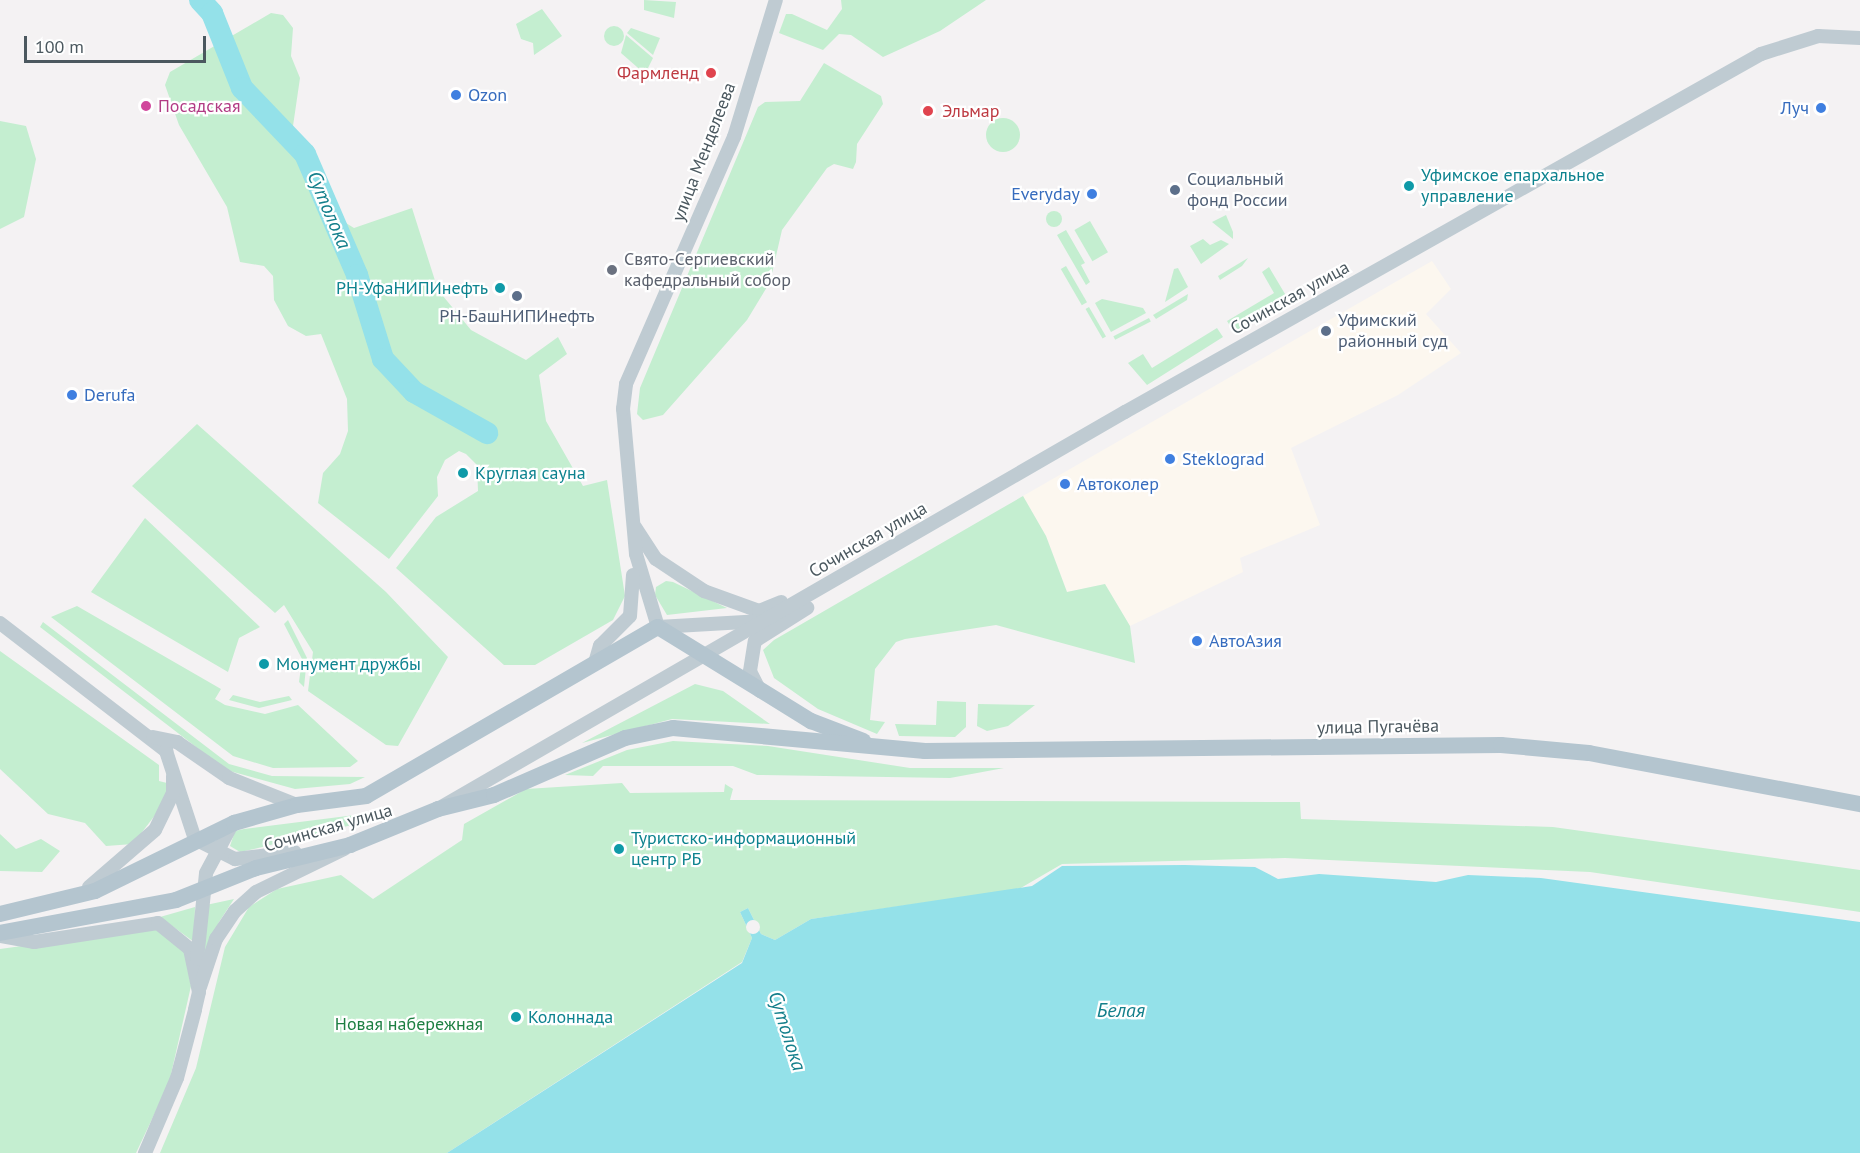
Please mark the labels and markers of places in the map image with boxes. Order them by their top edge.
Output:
place label: Фармленд [617,62,699,84]
marker: Фармленд [704,66,718,80]
place label: Ozon [468,84,507,106]
marker: Ozon [449,88,463,102]
place label: Посадская [158,95,240,117]
place label: Луч [1781,97,1809,119]
marker: Посадская [139,99,153,113]
place label: Эльмар [942,100,1000,122]
marker: Луч [1814,101,1828,115]
marker: Эльмар [919,102,937,120]
place label: Уфимское епархальное управление [1421,165,1605,207]
place label: Социальный фонд России [1187,169,1288,212]
marker: Уфимское епархальное управление [1402,179,1416,193]
place label: Everyday [1011,183,1080,205]
marker: Социальный фонд России [1168,183,1182,197]
marker: Everyday [1085,187,1099,201]
place label: Свято-Сергиевский кафедральный собор [624,249,791,292]
marker: Свято-Сергиевский кафедральный собор [605,263,619,277]
place label: РН-УфаНИПИнефть [336,277,488,299]
marker: РН-УфаНИПИнефть [493,281,507,295]
marker: РН-БашНИПИнефть [510,289,524,303]
place label: РН-БашНИПИнефть [439,305,595,327]
place label: Уфимский районный суд [1338,310,1448,352]
marker: Уфимский районный суд [1319,324,1333,338]
place label: Derufa [84,384,135,406]
marker: Derufa [65,388,79,402]
place label: Steklograd [1182,448,1265,470]
marker: Steklograd [1163,452,1177,466]
place label: Круглая сауна [475,462,586,484]
marker: Круглая сауна [456,466,470,480]
place label: Автоколер [1077,473,1159,495]
marker: Автоколер [1058,477,1072,491]
place label: АвтоАзия [1209,630,1282,652]
marker: АвтоАзия [1190,634,1204,648]
place label: Монумент дружбы [276,653,421,675]
marker: Монумент дружбы [257,657,271,671]
place label: Туристско-информационный центр РБ [631,828,856,870]
marker: Туристско-информационный центр РБ [612,842,626,856]
place label: Колоннада [528,1006,613,1028]
marker: Колоннада [509,1010,523,1024]

